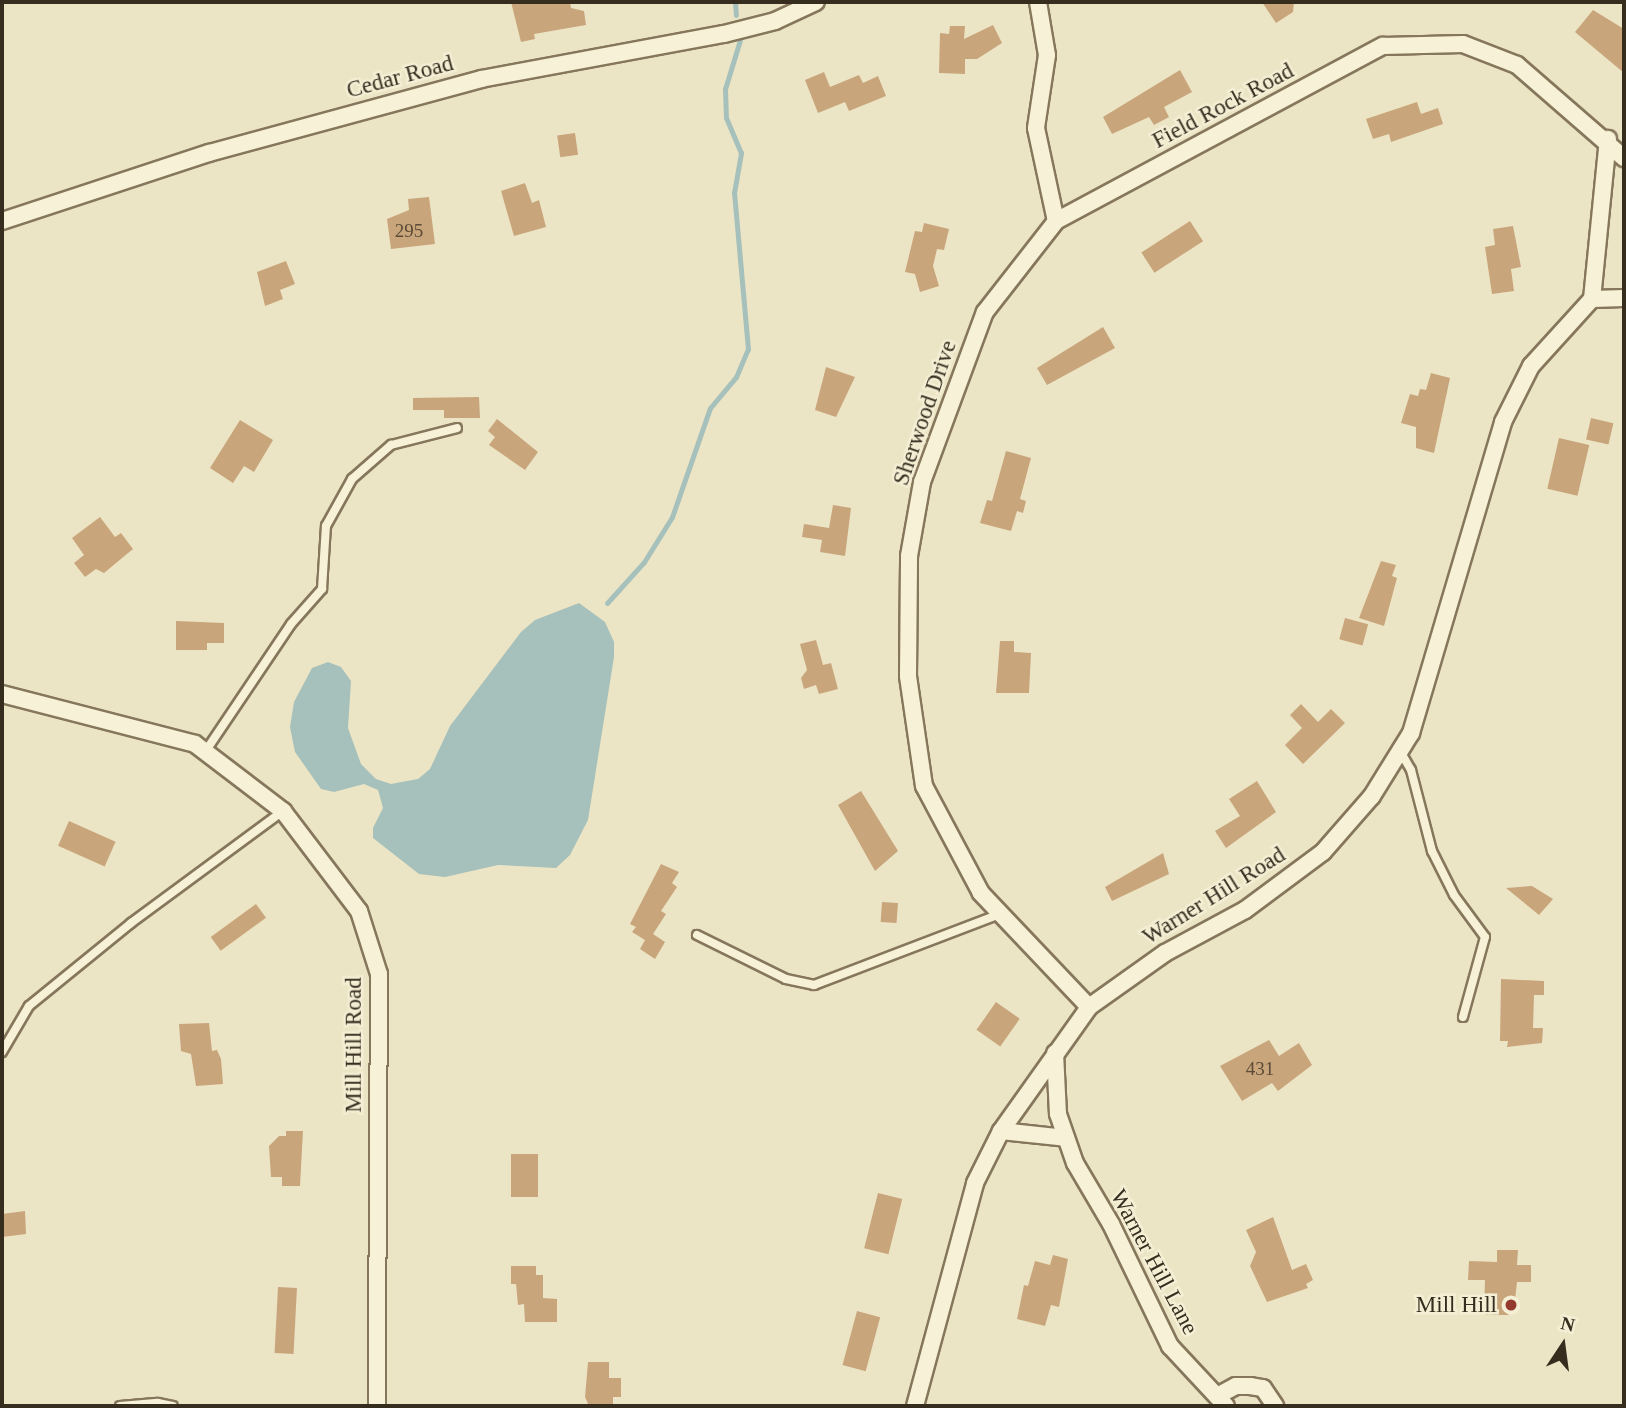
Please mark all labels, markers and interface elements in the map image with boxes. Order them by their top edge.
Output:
street label: Cedar Road [344,50,456,104]
street label: Field Rock Road [1148,57,1298,155]
house number: 295 [395,220,423,242]
street label: Sherwood Drive [887,337,963,489]
street label: Warner Hill Road [1138,841,1290,951]
street label: Mill Hill Road [340,977,368,1113]
house number: 431 [1246,1058,1274,1080]
street label: Warner Hill Lane [1104,1185,1204,1339]
place label: Mill Hill [1416,1291,1497,1319]
marker: Mill Hill [1503,1297,1519,1313]
north arrow [1528,1310,1598,1380]
text: N [1559,1312,1577,1336]

